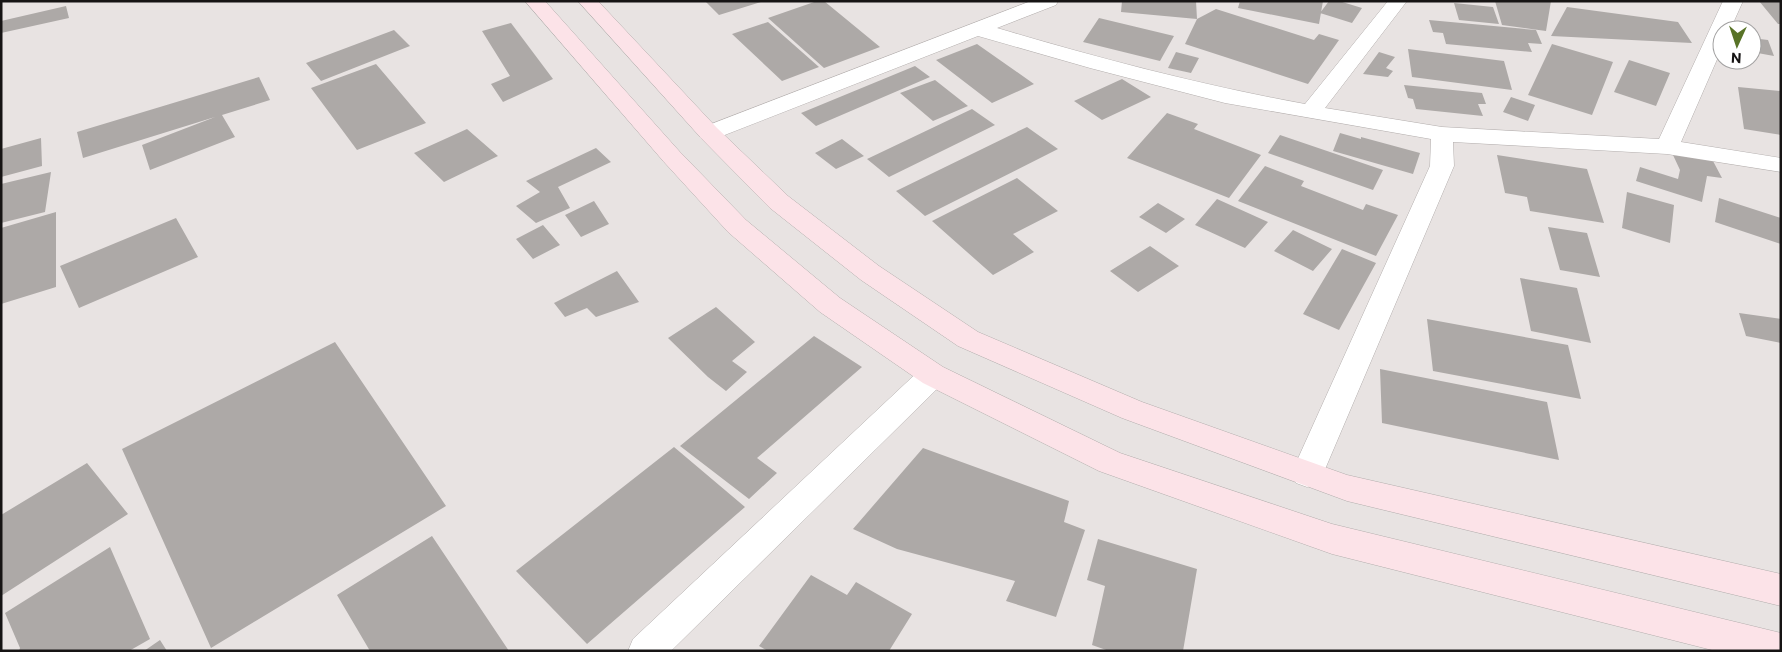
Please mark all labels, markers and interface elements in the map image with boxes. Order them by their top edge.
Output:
north arrow [1712,20,1762,70]
text: N [1731,50,1742,67]

